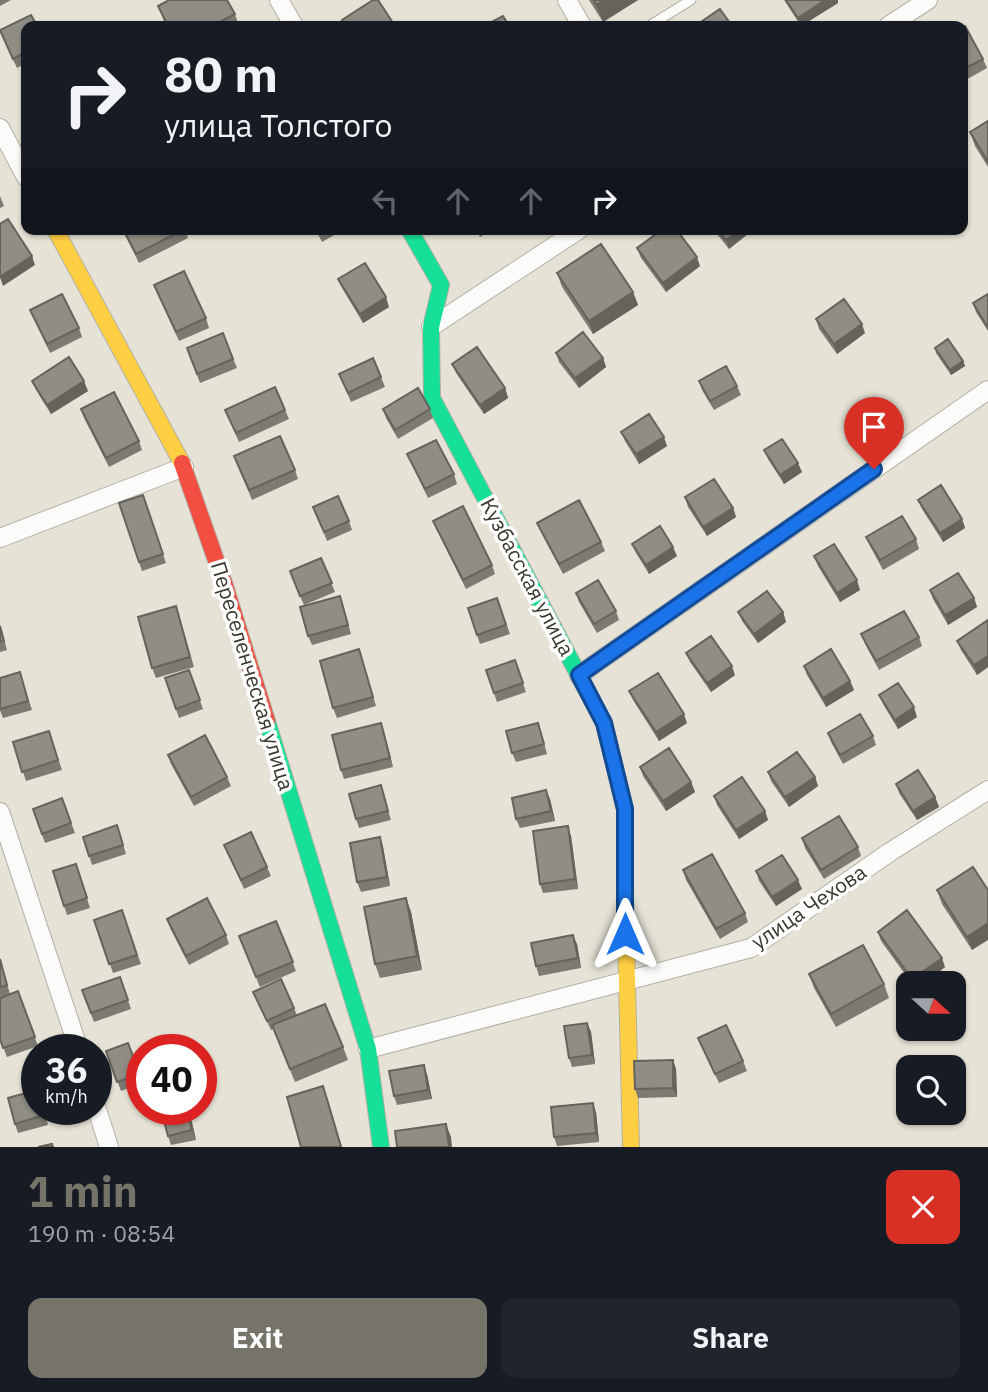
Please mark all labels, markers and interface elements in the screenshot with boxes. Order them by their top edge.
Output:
text: 80 m [164,42,278,105]
icon: right [49,49,140,140]
text: улица Толстого [164,104,392,146]
icon: left [366,182,404,220]
icon: ahead [439,182,477,220]
icon: ahead [512,182,550,220]
icon: right [585,182,623,220]
pin [844,397,904,469]
icon: arrive [855,408,893,446]
street label: Кузбасская улица [474,493,581,661]
street label: Переселенческая улица [205,558,301,794]
street label: улица Чехова [746,857,871,955]
position arrow [588,897,662,971]
north arrow [896,971,966,1041]
map controls [896,971,966,1125]
speed limit sign: 40 [126,1034,217,1125]
text: 36 [45,1047,88,1093]
button: search [896,1055,966,1125]
text: km/h [45,1085,88,1108]
text: 1 min [28,1164,138,1219]
button: close [886,1170,960,1244]
text: 190 m · 08:54 [28,1218,175,1248]
button: Exit [28,1298,487,1378]
button: Share [501,1298,960,1378]

